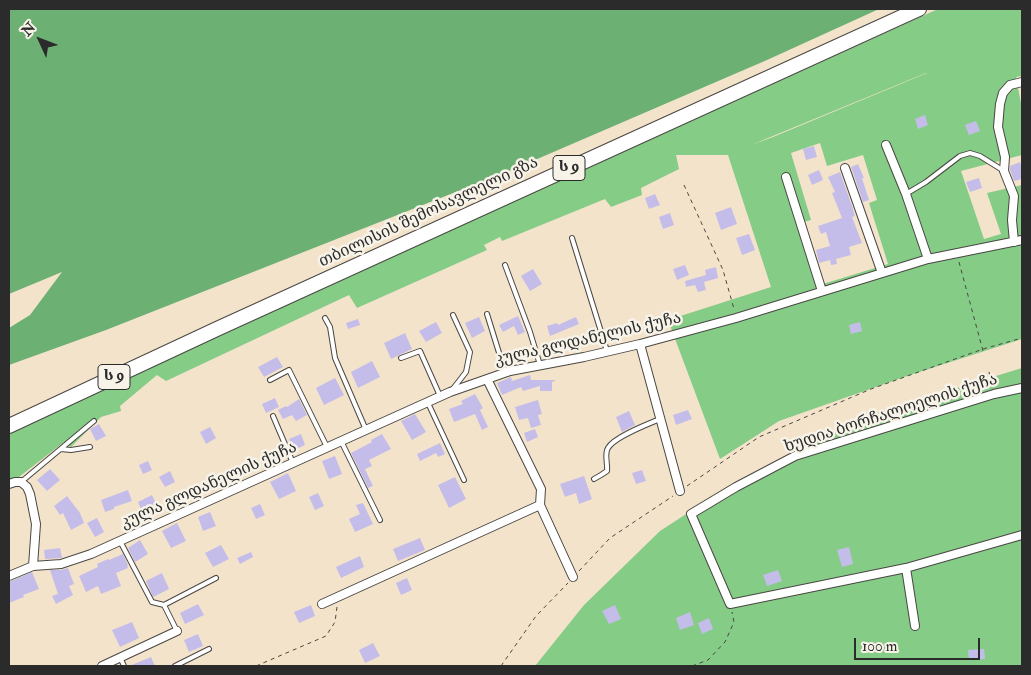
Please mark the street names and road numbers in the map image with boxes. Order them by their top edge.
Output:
street label: თბილისის შემოსავლელი გზა [316,154,542,272]
road number: ს 9 [553,156,585,180]
street label: კულა გლდანელის ქუჩა [493,309,683,371]
road number: ს 9 [98,364,130,390]
street label: ხუდია ბორჩალოელის ქუჩა [782,370,1000,458]
street label: კულა გლდანელის ქუჩა [118,438,300,534]

